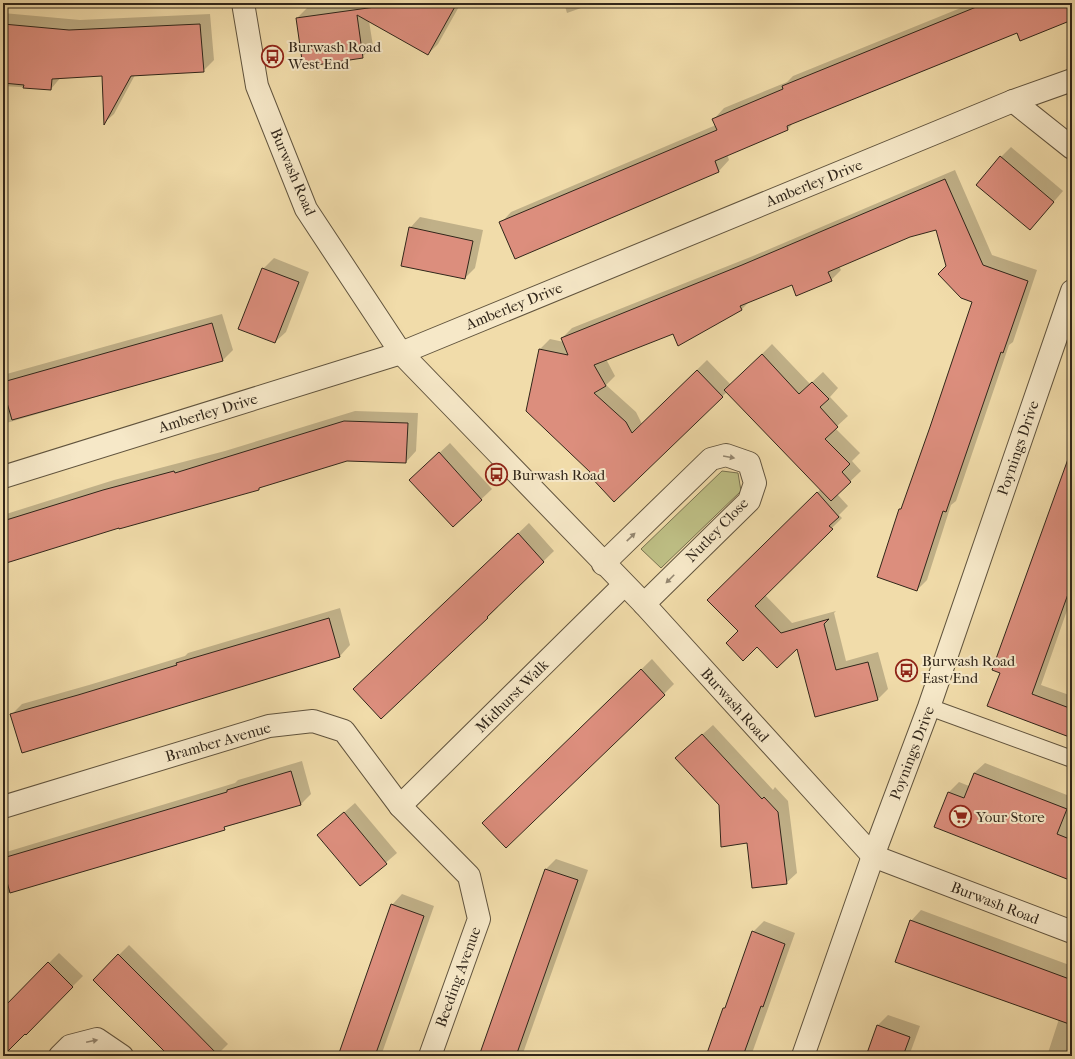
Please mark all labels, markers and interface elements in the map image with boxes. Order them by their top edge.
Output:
place label: Burwash Road West End [287,38,382,73]
bus stop icon: Burwash Road West End [260,43,286,69]
street label: Burwash Road [267,126,320,219]
street label: Amberley Drive [762,155,866,211]
street label: Amberley Drive [462,278,566,334]
street label: Amberley Drive [155,389,260,437]
street label: Poynings Drive [993,398,1043,498]
one-way arrow [723,454,735,460]
bus stop icon: Burwash Road [484,462,510,488]
place label: Burwash Road [512,466,606,484]
street label: Nutley Close [682,494,752,566]
one-way arrow [626,532,636,541]
one-way arrow [665,574,675,584]
place label: Burwash Road East End [922,652,1016,687]
street label: Midhurst Walk [472,656,552,736]
bus stop icon: Burwash Road East End [894,657,920,683]
street label: Burwash Road [697,664,773,746]
street label: Poynings Drive [886,703,938,802]
street label: Bramber Avenue [163,718,273,766]
supermarket icon: Your Store [947,804,973,830]
place label: Your Store [975,808,1045,826]
street label: Burwash Road [948,878,1042,928]
street label: Beeding Avenue [431,924,485,1030]
one-way arrow [85,1038,98,1044]

